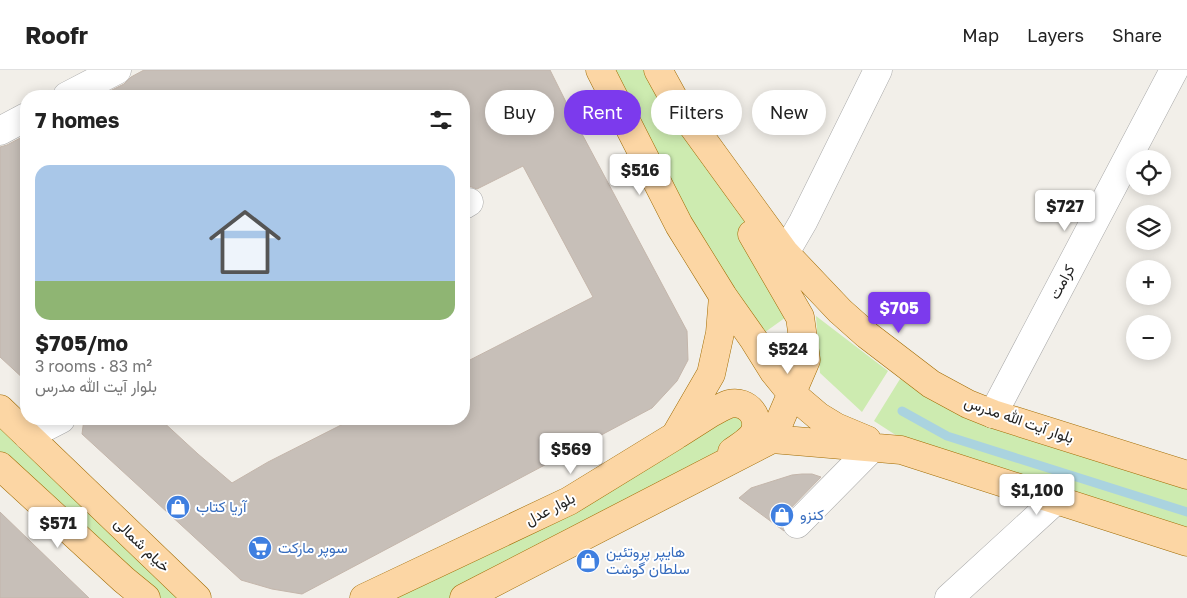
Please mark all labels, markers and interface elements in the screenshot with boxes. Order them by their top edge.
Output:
text: Roofr [25,20,88,49]
text: Map [962,24,999,46]
text: Layers [1027,24,1084,46]
text: Share [1112,24,1162,46]
chip: Buy [485,90,554,135]
chip: Rent [564,90,641,135]
chip: Filters [651,90,742,135]
chip: New [752,90,826,135]
icon: filters [427,106,455,134]
text: 7 homes [35,107,120,133]
map controls [1126,150,1171,360]
button: locate [1126,150,1171,195]
pin: $516 [610,154,670,196]
text: $516 [621,160,659,180]
pin: $727 [1035,190,1095,232]
text: $727 [1046,196,1084,216]
icon: home [200,197,290,287]
button: layers [1126,205,1171,250]
button: + [1126,260,1171,305]
street label: کرامت [1045,261,1079,302]
pin: $705 [869,292,929,334]
text: $705 [879,298,919,318]
button: − [1126,315,1171,360]
text: $705/mo [35,330,128,356]
pin: $524 [758,332,818,375]
text: $524 [768,339,808,359]
text: 3 rooms · 83 m² [35,356,152,376]
text: بلوار آیت الله مدرس [35,376,157,396]
street label: بلوار آیت الله مدرس [962,392,1076,448]
pin: $569 [541,432,601,475]
text: $569 [551,439,591,459]
pin: $1,100 [996,474,1078,516]
text: $1,100 [1010,480,1064,500]
street label: بلوار عدل [522,488,578,529]
shop icon: آریا کتاب [165,494,191,520]
place label: آریا کتاب [196,497,248,516]
shop icon: کنزو [769,502,795,528]
place label: کنزو [800,505,824,524]
pin: $571 [28,506,88,549]
text: $571 [39,513,77,533]
street label: خیام شمالی [110,513,174,577]
supermarket icon: سوپر مارکت [247,535,273,561]
place label: سوپر مارکت [278,538,348,558]
place label: هایپر پروتئین سلطان گوشت [606,542,690,578]
shop icon: هایپر پروتئین سلطان گوشت [575,548,601,574]

